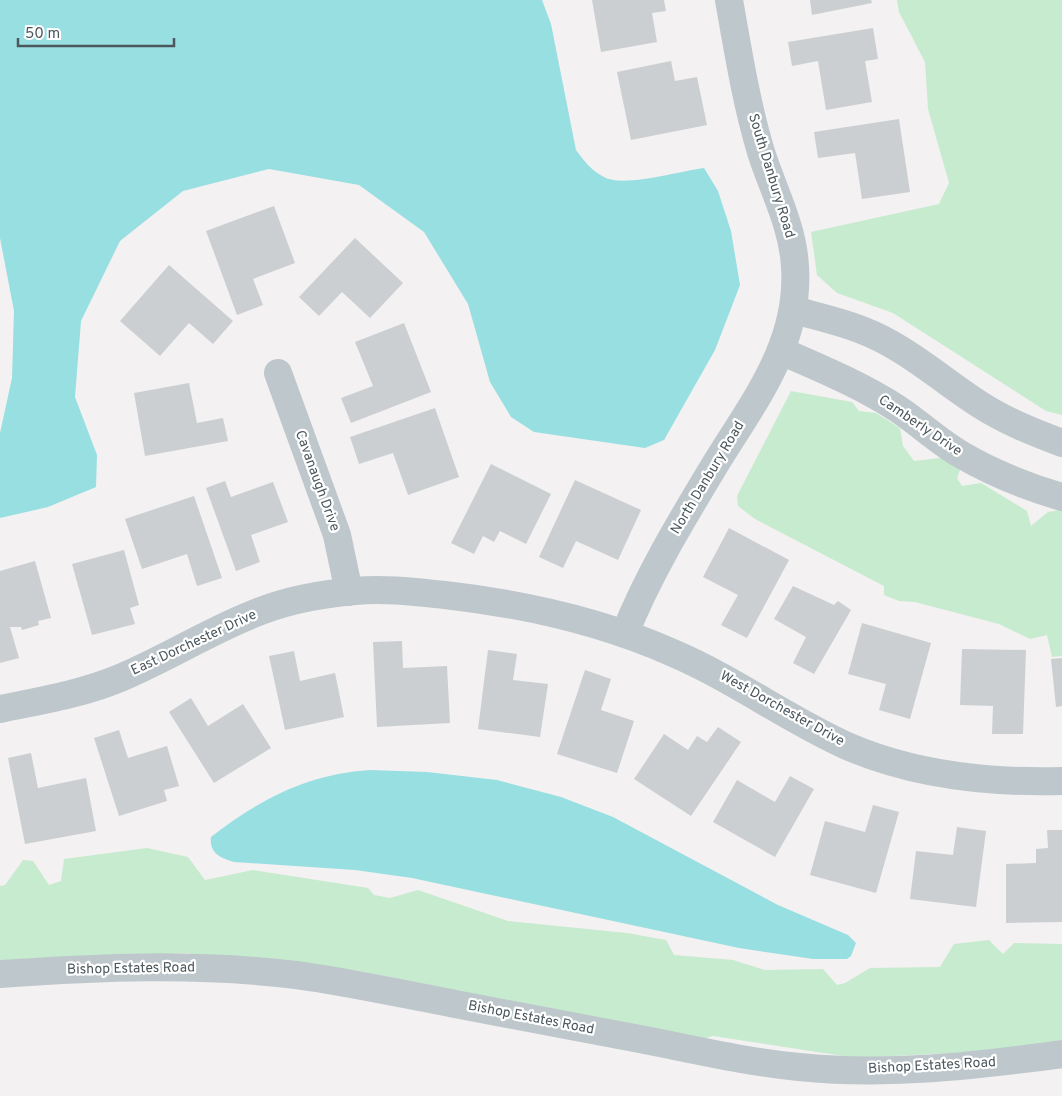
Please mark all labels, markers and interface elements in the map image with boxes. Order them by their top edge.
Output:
scale bar [18,15,174,47]
text: 50 m [25,25,60,44]
street label: South Danbury Road [744,112,798,240]
street label: Camberly Drive [875,392,965,460]
street label: North Danbury Road [668,418,748,538]
street label: Cavanaugh Drive [291,428,343,534]
street label: East Dorchester Drive [129,606,259,680]
street label: West Dorchester Drive [717,668,847,750]
street label: Bishop Estates Road [67,959,195,979]
street label: Bishop Estates Road [467,997,595,1039]
street label: Bishop Estates Road [868,1054,996,1078]

